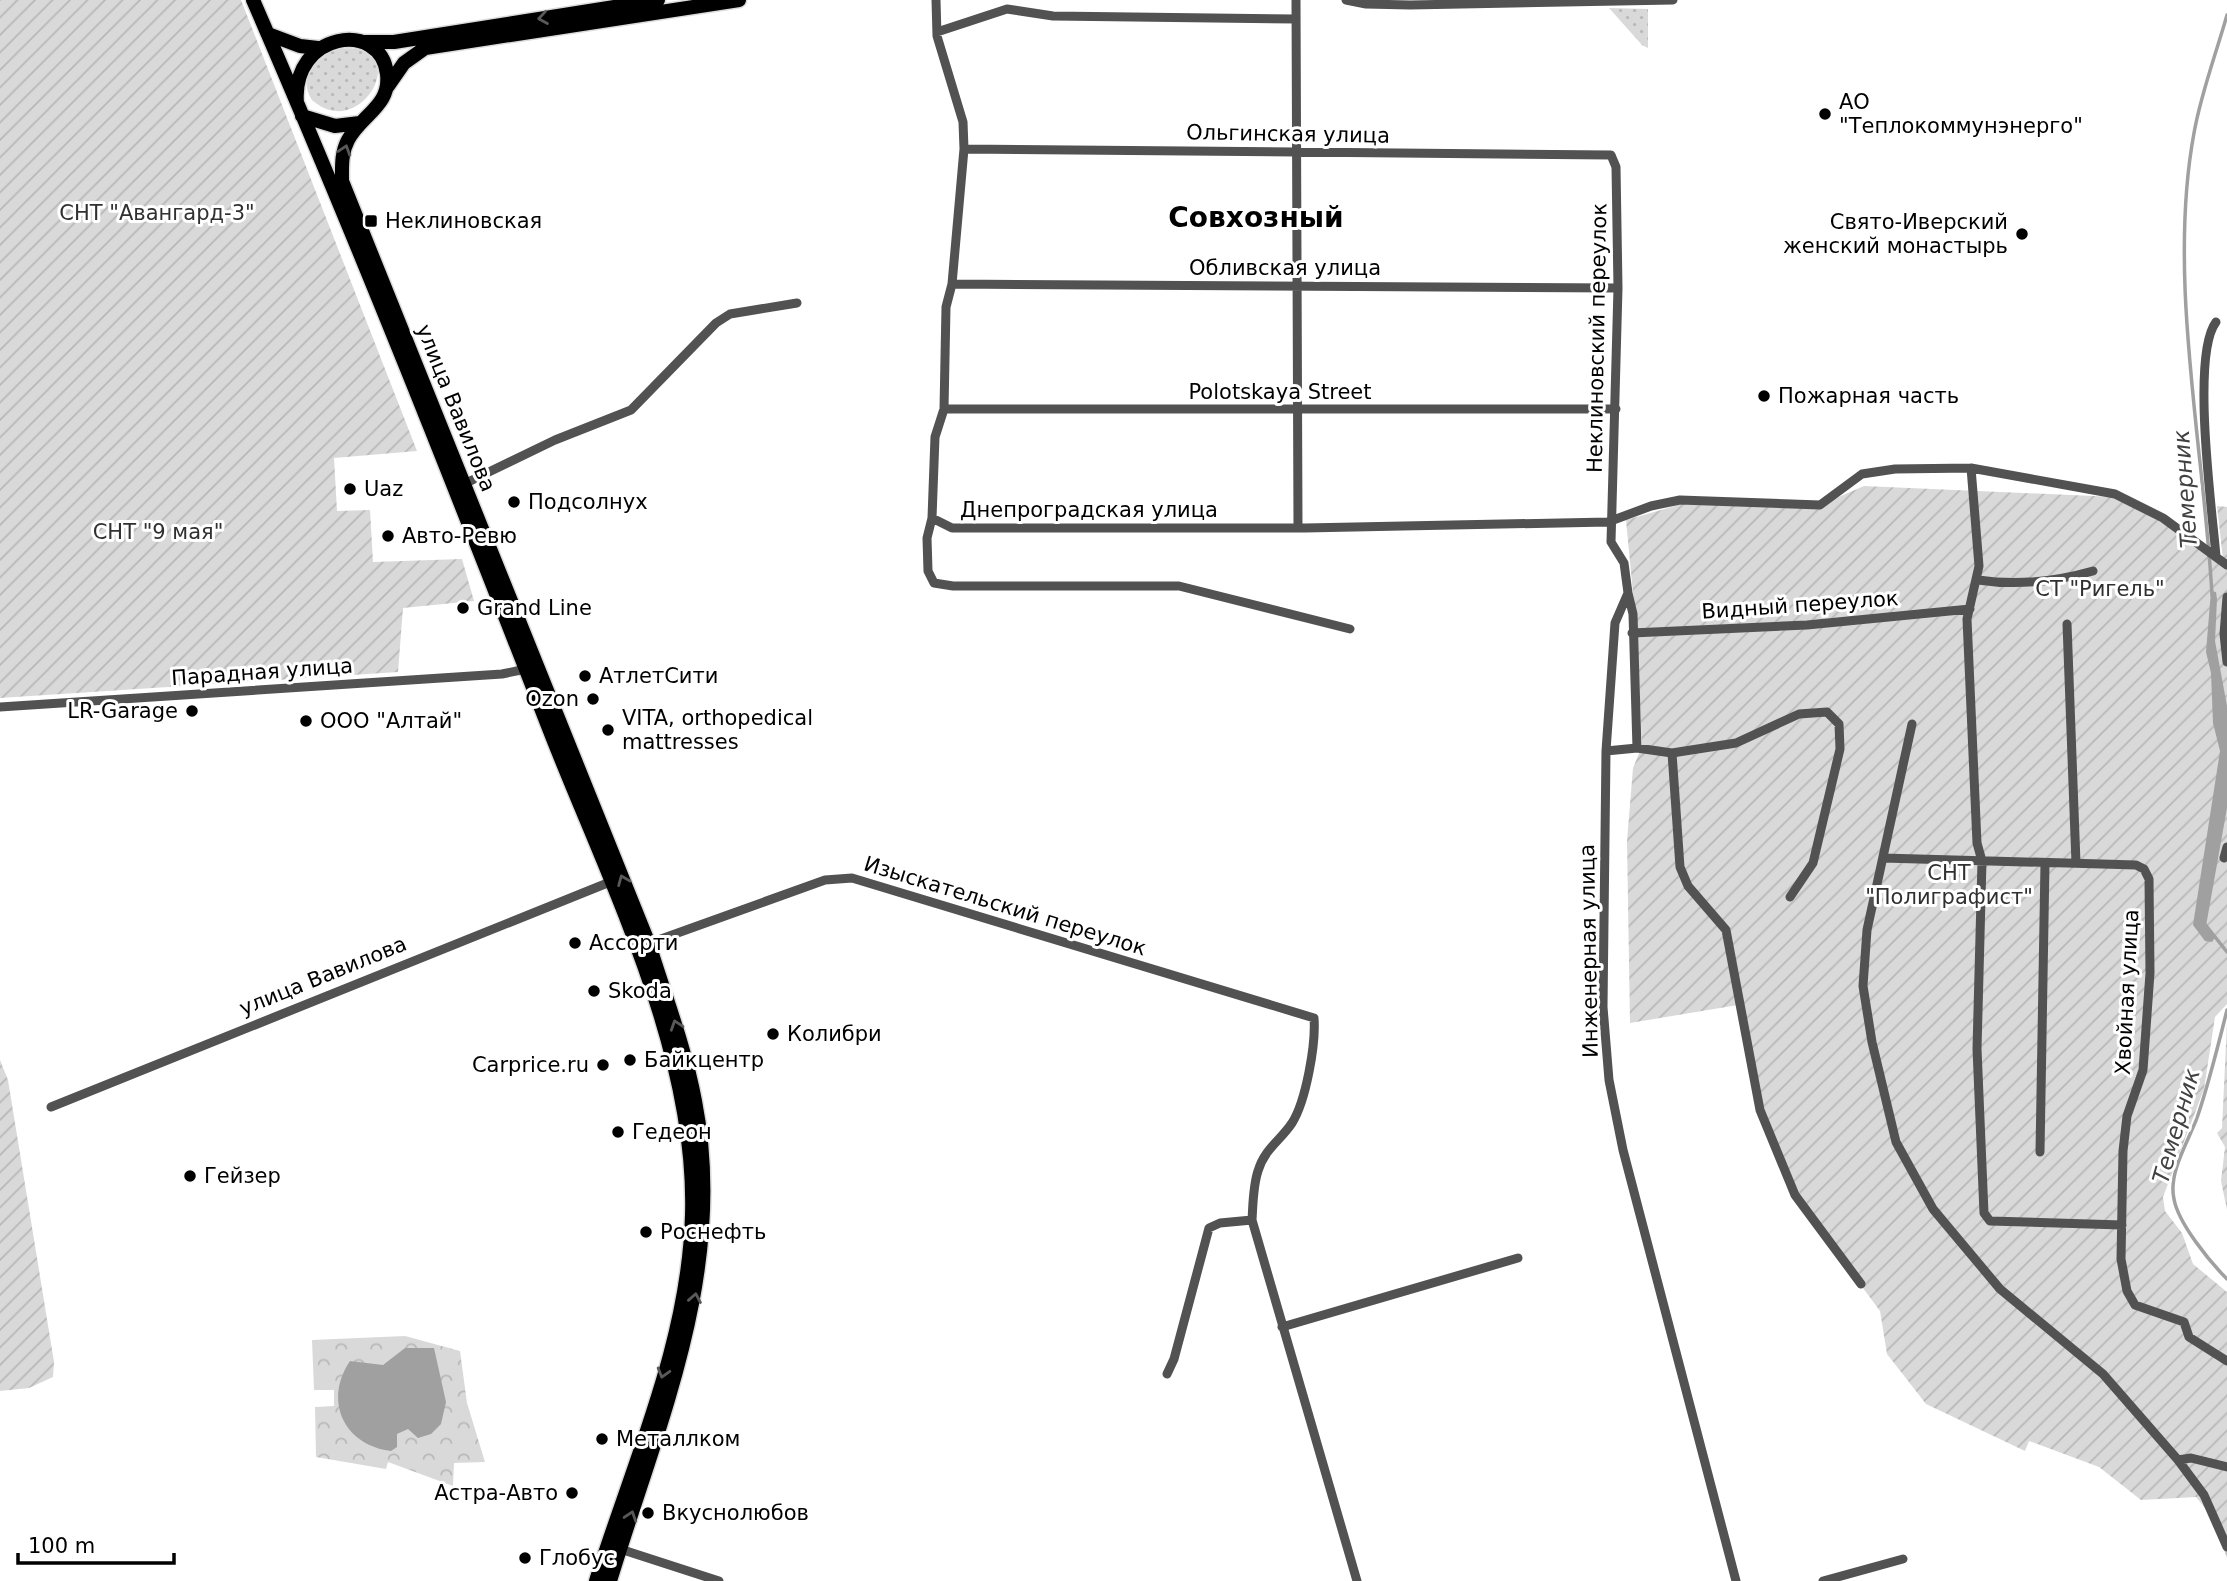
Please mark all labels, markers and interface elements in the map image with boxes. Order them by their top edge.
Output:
one-way arrow [537,10,548,25]
place label: АО "Теплокоммунэнерго" [1839,90,2083,138]
marker: АО "Теплокоммунэнерго" [1817,106,1833,122]
street label: Ольгинская улица [1186,120,1390,148]
one-way arrow [337,145,351,157]
park label: СНТ "Авангард-3" [59,201,255,225]
district label: Совхозный [1168,201,1344,234]
street label: Неклиновский переулок [1583,203,1611,473]
place label: Неклиновская [385,209,542,233]
place label: Свято-Иверский женский монастырь [1783,210,2008,258]
marker: Неклиновская [363,213,379,229]
marker: Свято-Иверский женский монастырь [2014,226,2030,242]
street label: Обливская улица [1189,256,1381,280]
street label: улица Вавилова [412,321,500,495]
street label: Polotskaya Street [1188,380,1372,404]
place label: Пожарная часть [1778,384,1959,408]
marker: Пожарная часть [1756,388,1772,404]
water label: Темерник [2168,429,2202,549]
place label: Uaz [364,477,403,501]
marker: Uaz [342,481,358,497]
place label: Подсолнух [528,490,648,514]
marker: Подсолнух [506,494,522,510]
street label: Днепроградская улица [960,498,1218,522]
park label: СНТ "9 мая" [93,520,223,544]
place label: Авто-Ревю [402,524,517,548]
marker: Авто-Ревю [380,528,396,544]
park label: СТ "Ригель" [2035,577,2165,601]
street label: Видный переулок [1701,586,1899,624]
place label: Grand Line [477,596,592,620]
marker: Grand Line [455,600,471,616]
street label: Парадная улица [170,654,354,690]
place label: АтлетСити [599,664,718,688]
marker: АтлетСити [577,668,593,684]
place label: Ozon [525,687,579,711]
marker: Ozon [585,691,601,707]
place label: LR-Garage [67,699,178,723]
marker: LR-Garage [184,703,200,719]
place label: VITA, orthopedical mattresses [622,706,813,754]
place label: ООО "Алтай" [320,709,462,733]
marker: ООО "Алтай" [298,713,314,729]
marker: VITA, orthopedical mattresses [600,722,616,738]
street label: Инженерная улица [1575,844,1603,1058]
street label: Изыскательский переулок [861,852,1149,960]
park label: СНТ "Полиграфист" [1865,861,2033,909]
one-way arrow [618,875,632,887]
street label: Хвойная улица [2111,909,2143,1075]
place label: Ассорти [589,931,679,955]
street label: улица Вавилова [236,932,410,1020]
marker: Ассорти [567,935,583,951]
place label: Skoda [608,979,672,1003]
marker: Skoda [586,983,602,999]
one-way arrow [669,1020,684,1032]
place label: Колибри [787,1022,882,1046]
marker: Колибри [765,1026,781,1042]
place label: Байкцентр [644,1048,764,1072]
marker: Байкцентр [622,1052,638,1068]
place label: Carprice.ru [472,1053,589,1077]
marker: Carprice.ru [595,1057,611,1073]
water label: Темерник [2147,1066,2205,1186]
place label: Гедеон [632,1120,712,1144]
marker: Гедеон [610,1124,626,1140]
place label: Гейзер [204,1164,281,1188]
marker: Гейзер [182,1168,198,1184]
place label: Роснефть [660,1220,766,1244]
marker: Роснефть [638,1224,654,1240]
one-way arrow [687,1292,702,1304]
one-way arrow [657,1367,671,1379]
place label: Металлком [616,1427,740,1451]
marker: Металлком [594,1431,610,1447]
place label: Астра-Авто [434,1481,558,1505]
marker: Астра-Авто [564,1485,580,1501]
place label: Вкуснолюбов [662,1501,809,1525]
marker: Вкуснолюбов [640,1505,656,1521]
one-way arrow [622,1510,637,1522]
scale bar [18,1522,173,1566]
text: 100 m [28,1534,95,1558]
place label: Глобус [539,1546,615,1570]
marker: Глобус [517,1550,533,1566]

